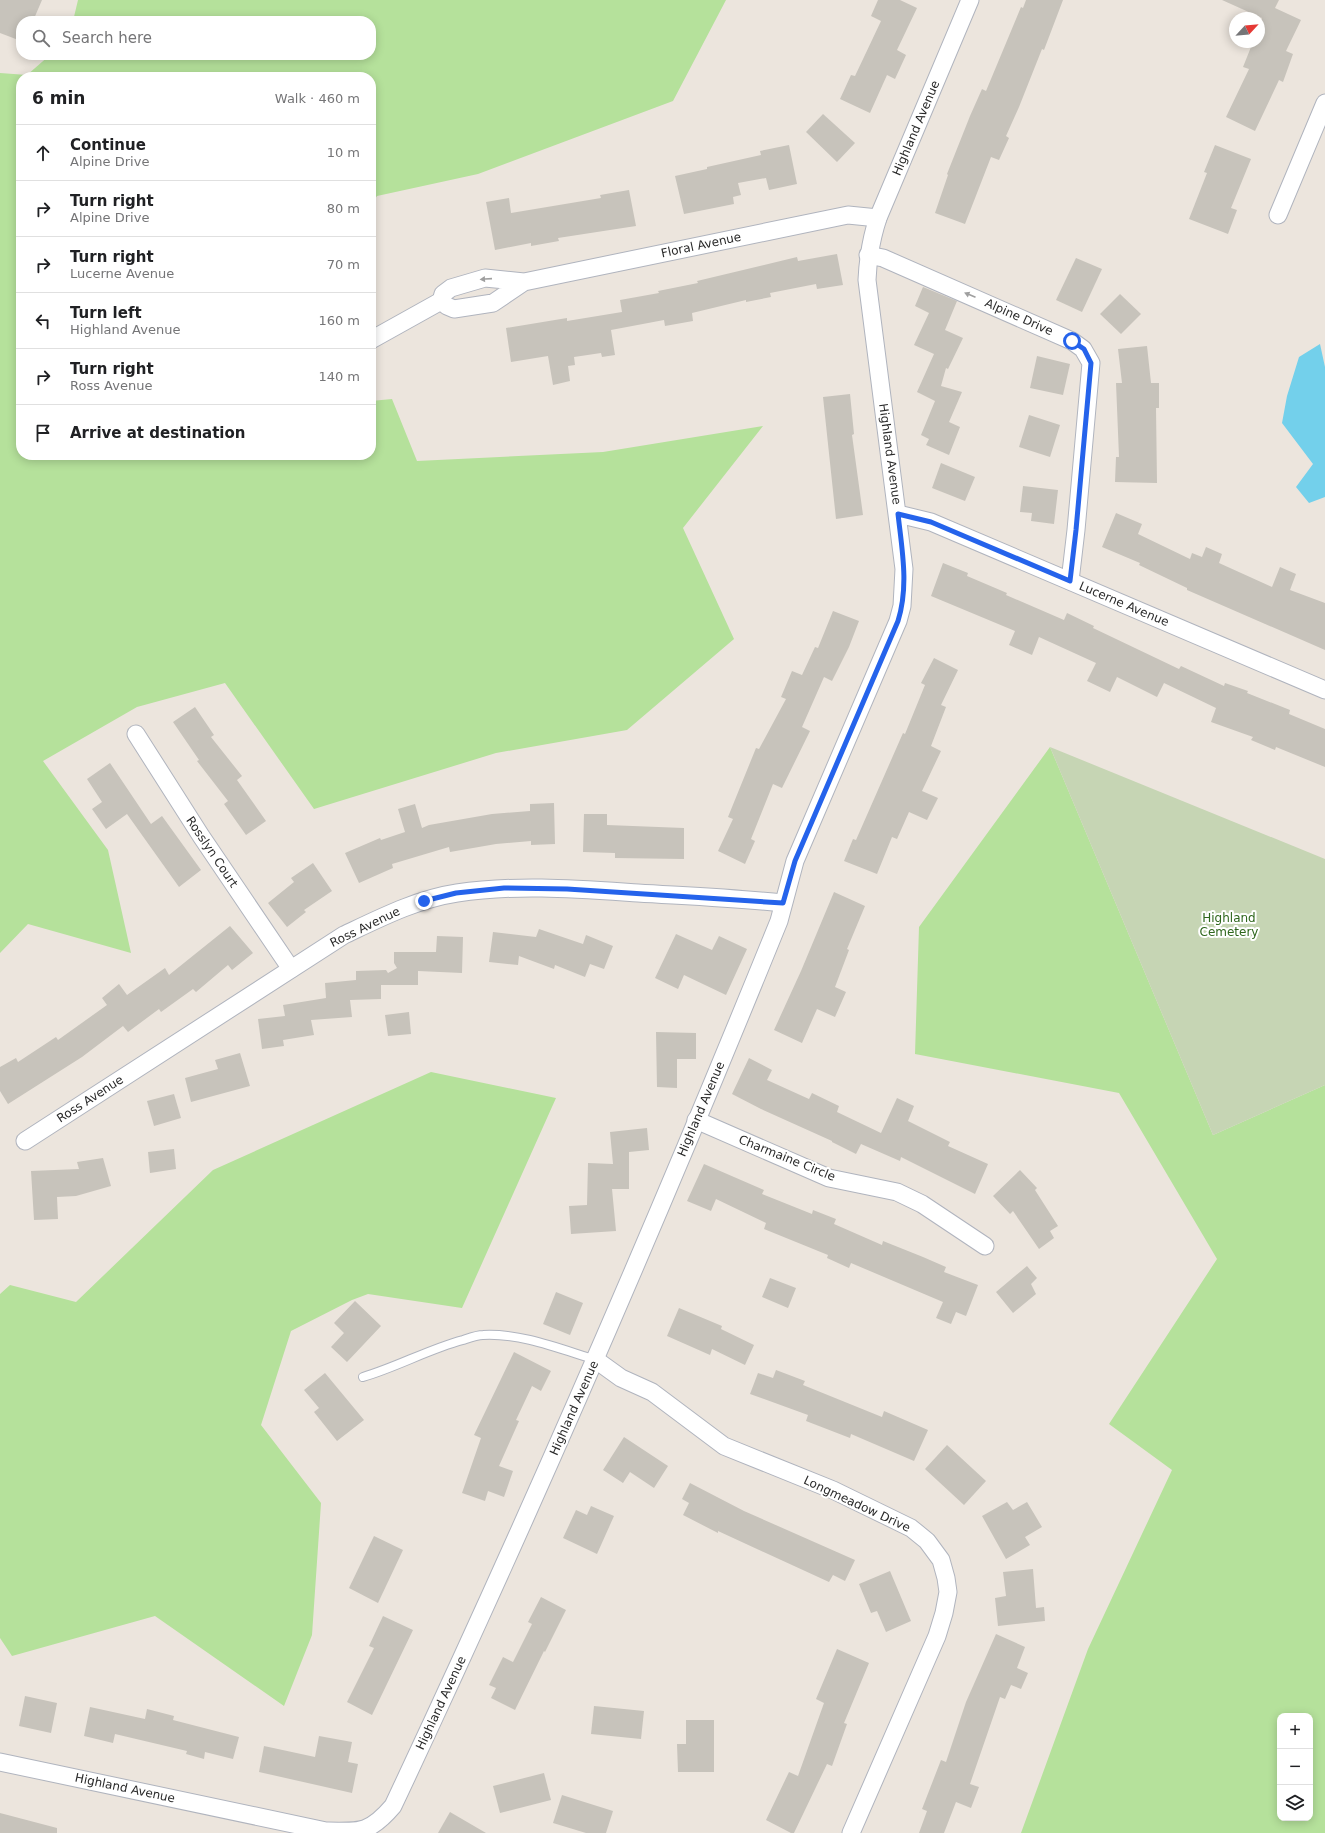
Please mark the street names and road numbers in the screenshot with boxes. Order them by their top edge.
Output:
street label: Highland Avenue [890,78,942,178]
street label: Floral Avenue [660,230,742,260]
street label: Alpine Drive [983,296,1055,338]
street label: Highland Avenue [876,403,904,505]
street label: Lucerne Avenue [1077,579,1171,629]
street label: Rosslyn Court [183,814,241,890]
street label: Ross Avenue [328,904,402,950]
street label: Highland Avenue [675,1059,727,1159]
street label: Ross Avenue [54,1072,126,1126]
street label: Charmaine Circle [737,1132,837,1184]
street label: Highland Avenue [547,1359,601,1457]
street label: Longmeadow Drive [801,1473,913,1535]
street label: Highland Avenue [413,1654,469,1752]
street label: Highland Avenue [74,1771,176,1805]

